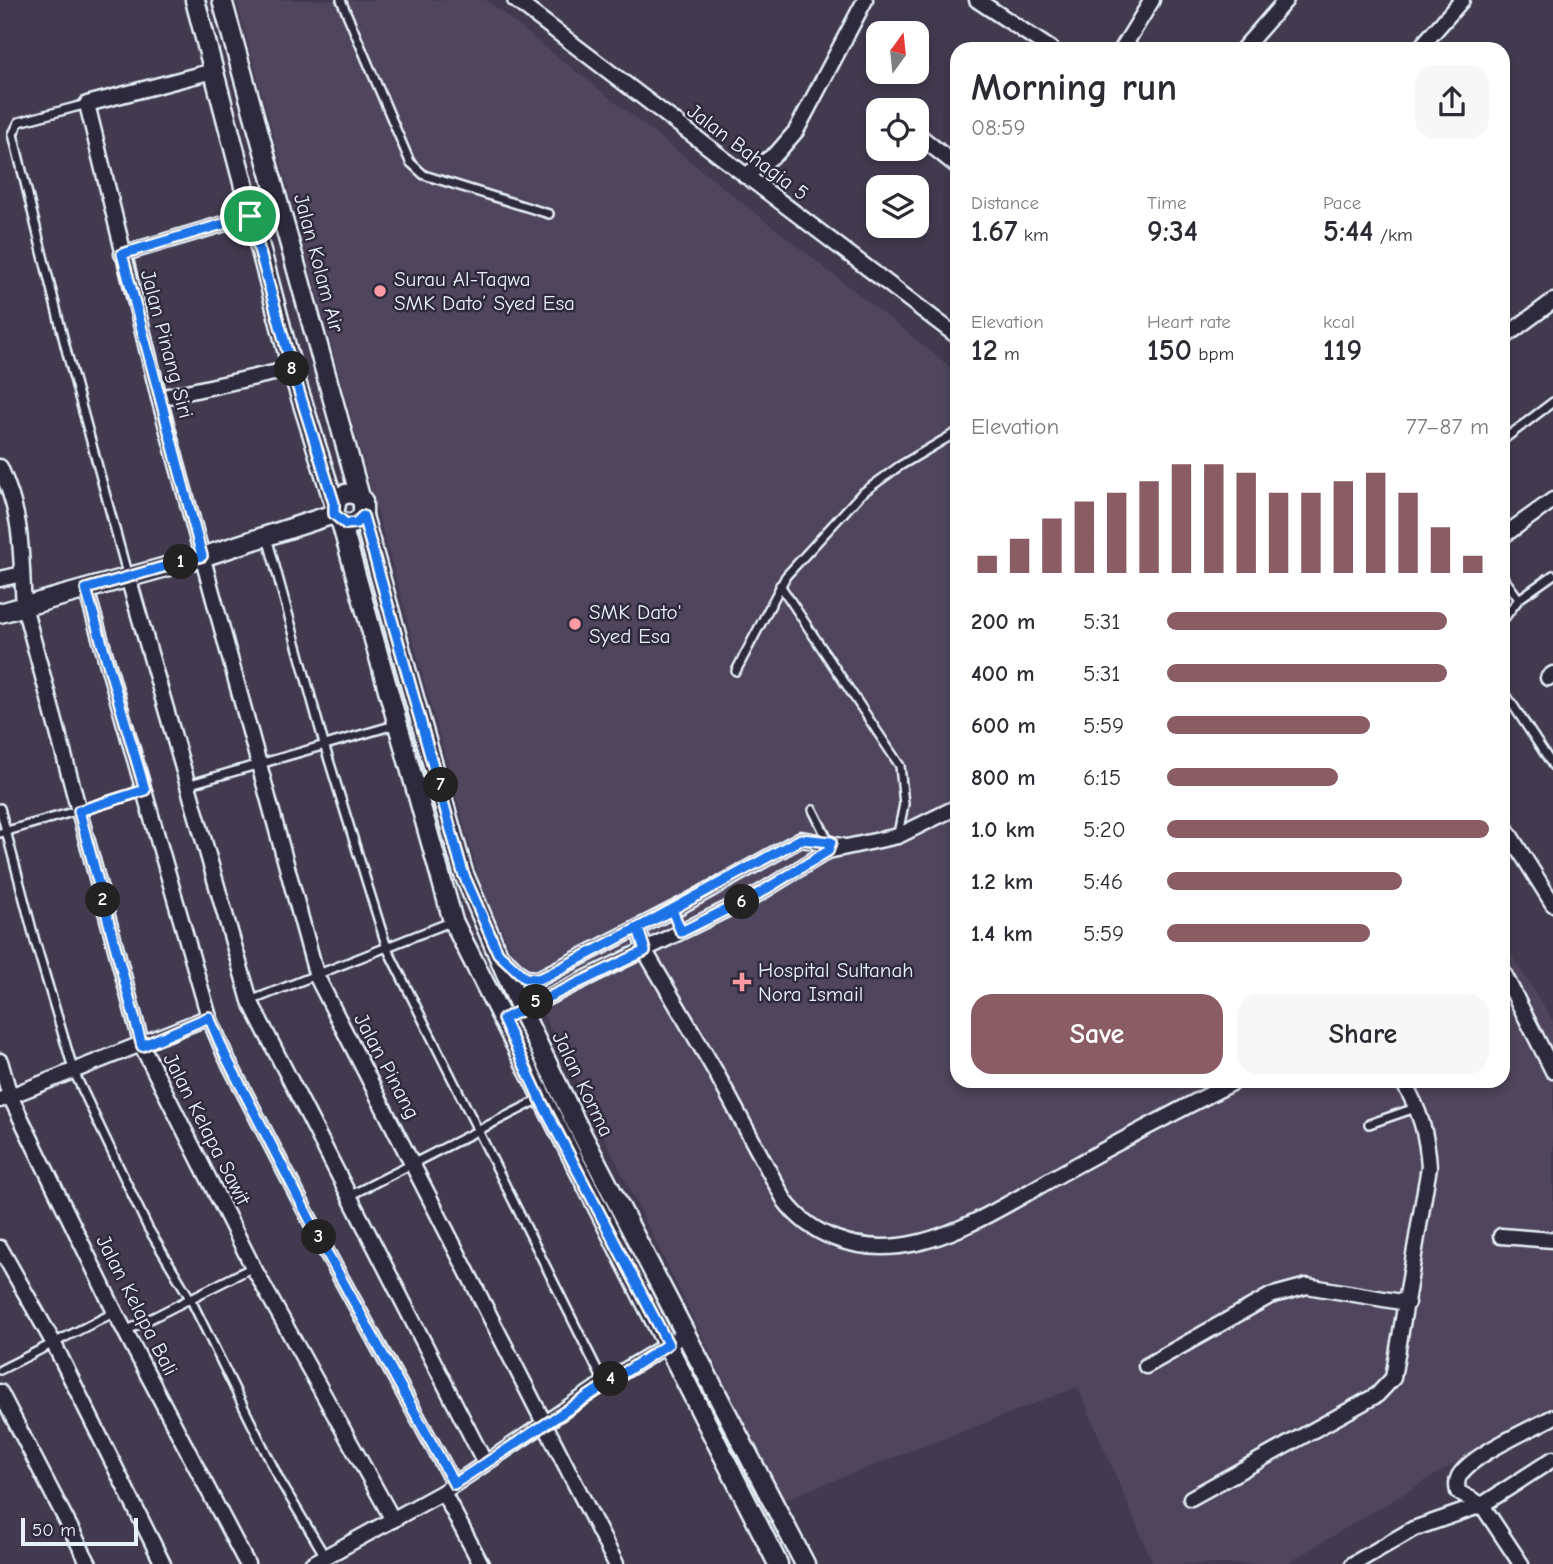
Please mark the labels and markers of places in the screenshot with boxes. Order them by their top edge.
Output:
pin [220,186,280,246]
place label: Surau Al-Taqwa SMK Dato’ Syed Esa [394,267,575,315]
marker: Surau Al-Taqwa SMK Dato’ Syed Esa [372,283,388,299]
pin: 8 [274,352,310,386]
pin: 1 [164,544,198,580]
place label: SMK Dato' Syed Esa [589,600,682,648]
marker: SMK Dato' Syed Esa [567,616,583,632]
pin: 7 [424,768,458,802]
pin: 2 [86,883,120,918]
pin: 6 [724,884,760,920]
place label: Hospital Sultanah Nora Ismail [758,958,914,1006]
marker: Hospital Sultanah Nora Ismail [732,972,752,992]
pin: 5 [518,984,554,1020]
pin: 3 [302,1220,336,1254]
pin: 4 [594,1362,628,1396]

